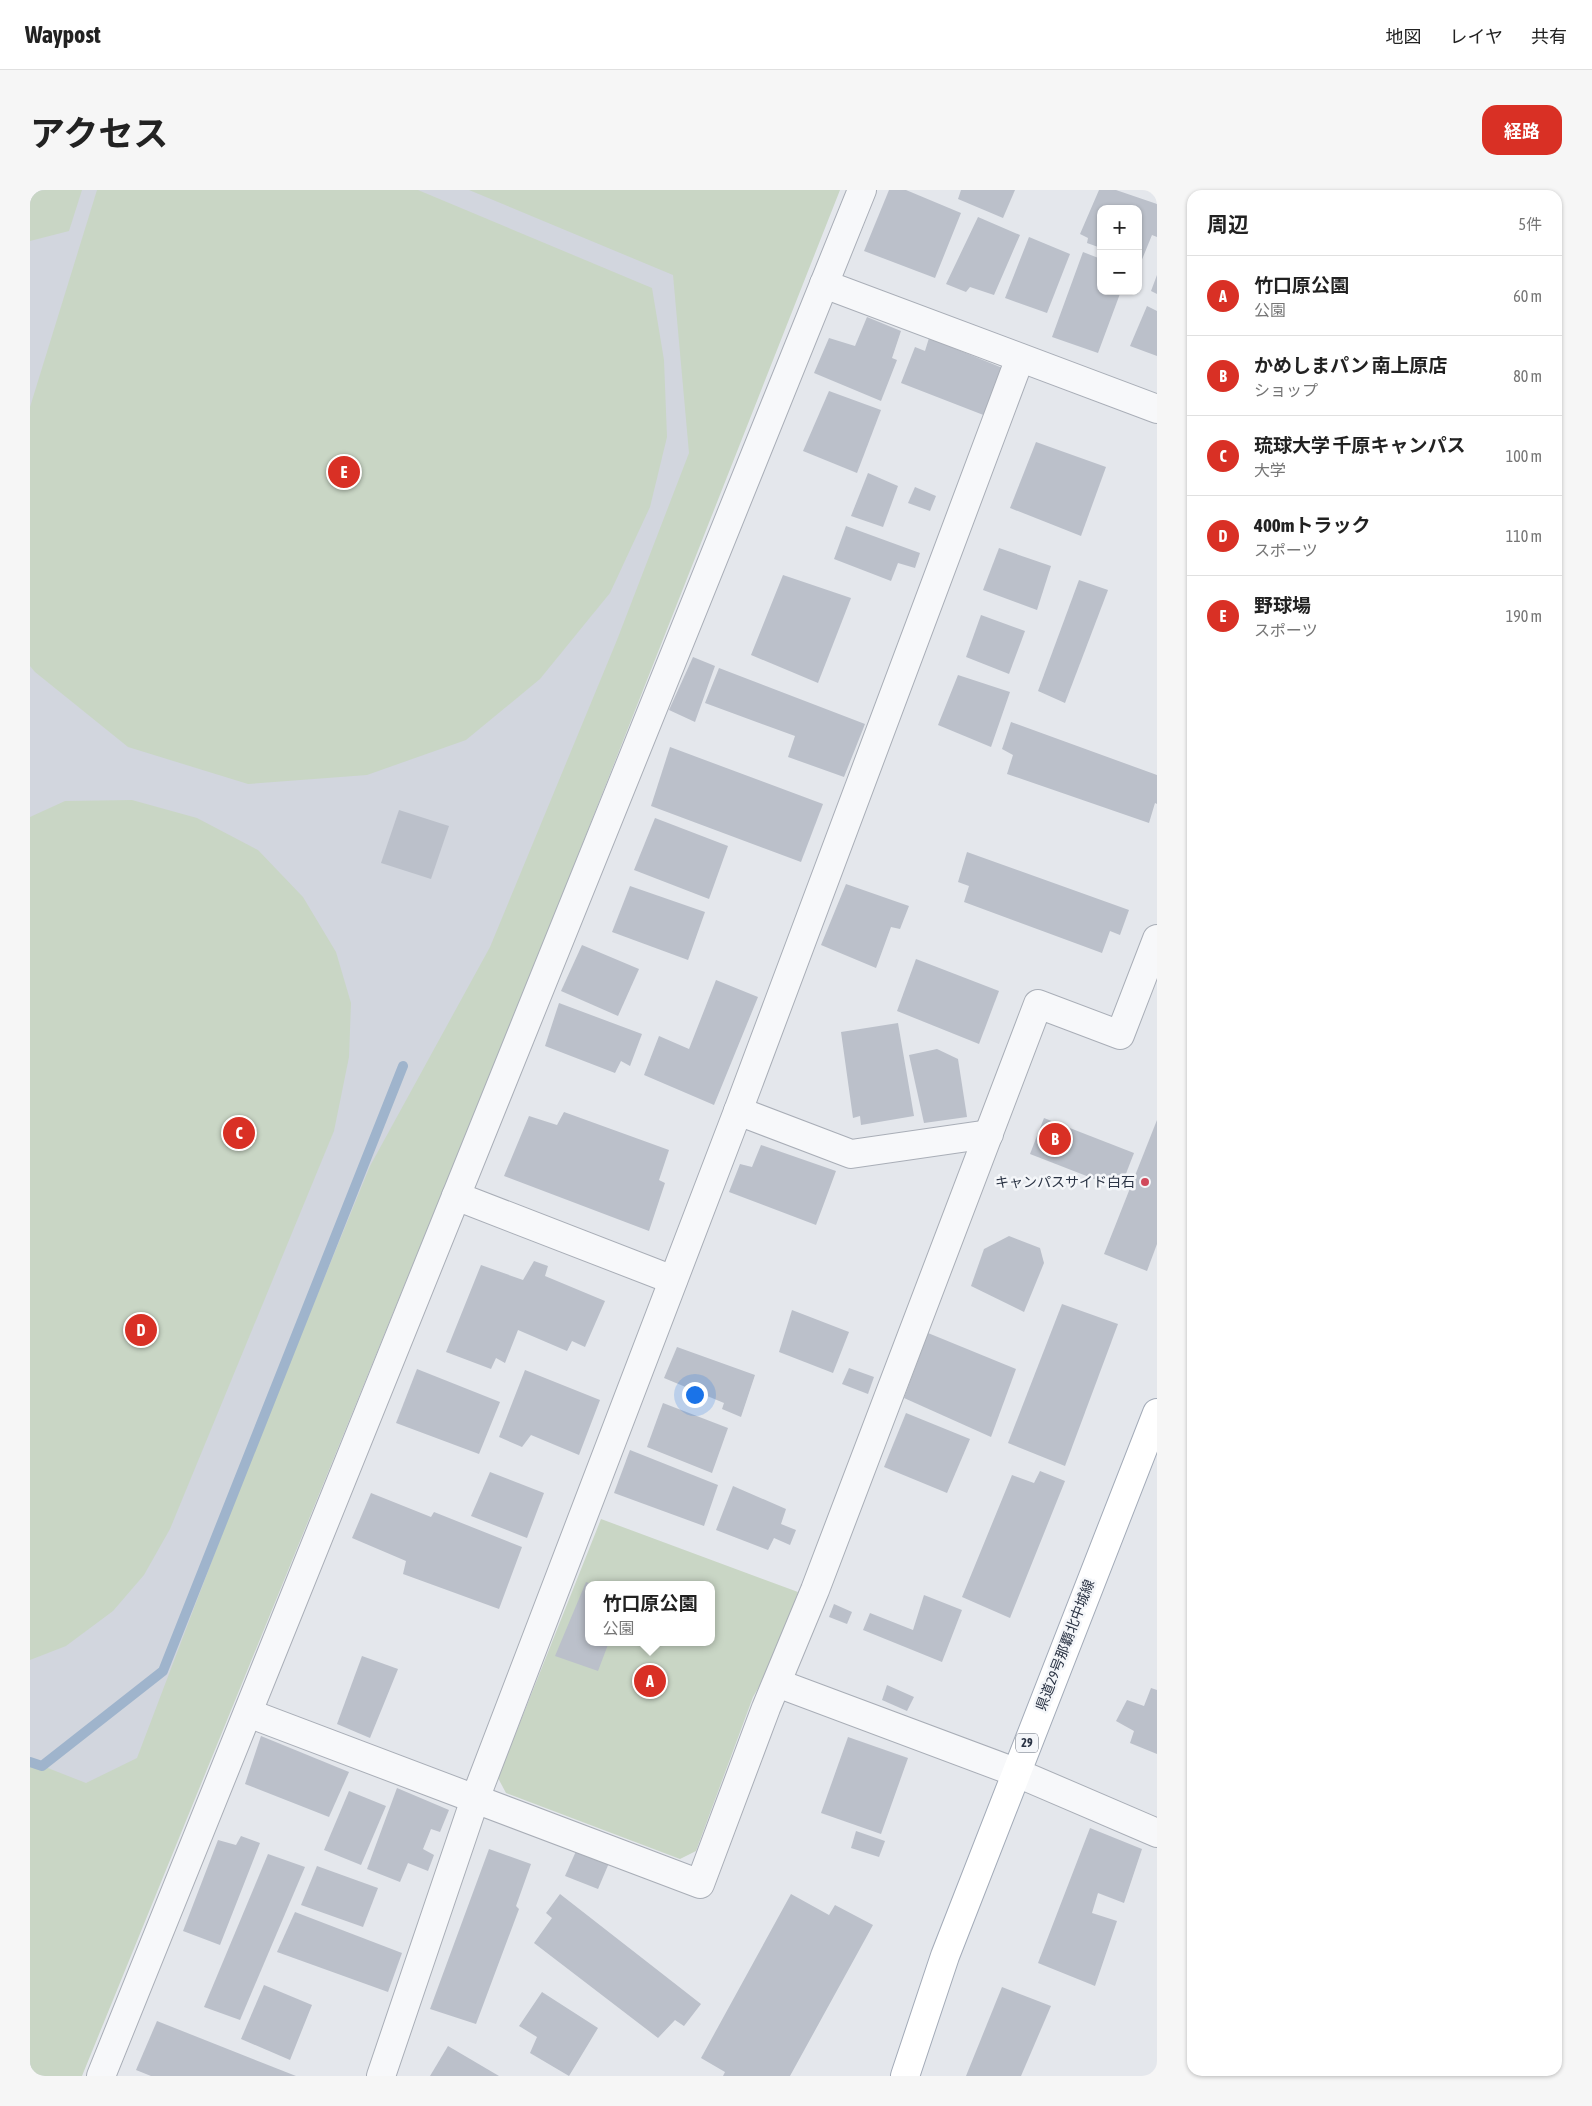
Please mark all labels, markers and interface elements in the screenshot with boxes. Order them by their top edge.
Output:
text: Waypost [25,21,101,48]
text: 地図 [1386,26,1422,47]
text: レイヤ [1450,26,1503,47]
text: 共有 [1531,26,1567,47]
button: 経路 [1482,105,1562,155]
text: アクセス [30,113,168,153]
map controls [1097,205,1142,295]
button: + [1097,205,1142,250]
text: 周辺 [1207,212,1249,236]
text: 5件 [1518,215,1542,233]
button: − [1097,250,1142,295]
text: 竹口原公園 [1254,274,1349,296]
text: A [1219,287,1227,305]
text: 60 m [1513,287,1542,305]
text: 公園 [1254,301,1286,319]
text: かめしまパン 南上原店 [1254,354,1448,376]
text: B [1219,367,1227,385]
text: 80 m [1513,367,1542,385]
text: ショップ [1254,381,1318,399]
text: 琉球大学 千原キャンパス [1254,434,1466,456]
text: C [1219,447,1227,465]
text: 100 m [1506,447,1542,465]
pin: E [328,453,360,491]
text: 大学 [1254,461,1286,479]
text: 400mトラック [1254,514,1370,536]
text: D [1219,527,1227,545]
text: 110 m [1506,527,1542,545]
text: スポーツ [1254,541,1318,559]
text: 野球場 [1254,594,1311,616]
text: E [1220,607,1226,625]
text: 190 m [1506,607,1542,625]
text: スポーツ [1254,621,1318,639]
pin: C [223,1114,255,1152]
pin: B [1039,1120,1071,1158]
place label: キャンパスサイド白石 [995,1174,1135,1190]
marker: キャンパスサイド白石 [1139,1176,1151,1188]
pin: D [125,1311,157,1349]
your location [682,1382,708,1408]
street label: 県道29号那覇北中城線 [1033,1577,1097,1713]
popup [585,1581,715,1646]
text: 竹口原公園 [602,1592,698,1614]
text: 公園 [602,1619,635,1637]
pin: A [634,1662,666,1700]
road number: 29 [1016,1734,1038,1752]

